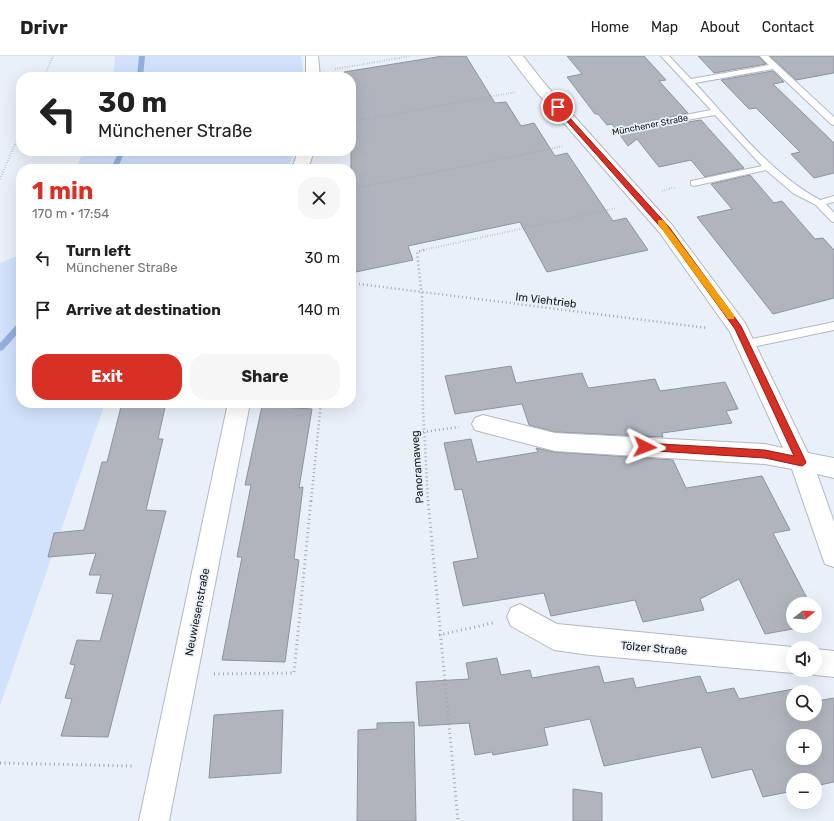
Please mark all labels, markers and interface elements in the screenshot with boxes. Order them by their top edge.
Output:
text: Drivr [20,16,68,39]
text: Home [591,19,629,36]
text: Map [651,19,678,36]
text: About [700,19,740,36]
text: Contact [762,19,814,36]
text: 30 m [98,86,167,119]
icon: left [32,88,84,140]
pin [541,90,575,124]
icon: arrive [547,96,569,118]
street label: Münchener Straße [611,113,689,137]
text: Münchener Straße [98,120,252,142]
text: 1 min [32,177,93,205]
button: close [298,177,340,219]
text: 170 m · 17:54 [32,206,109,221]
text: Turn left [66,242,131,260]
icon: left [32,247,54,269]
text: 30 m [304,249,340,267]
text: Münchener Straße [66,260,178,275]
street label: Im Viehtrieb [515,290,577,311]
icon: arrive [32,299,54,321]
text: Arrive at destination [66,301,221,319]
text: 140 m [298,301,340,319]
button: Exit [32,354,182,400]
button: Share [190,354,340,400]
position arrow [624,426,666,468]
street label: Panoramaweg [408,430,427,504]
street label: Neuwiesenstraße [183,567,212,657]
north arrow [786,597,822,633]
map controls [786,597,822,809]
street label: Tölzer Straße [620,639,688,658]
button: sound [786,641,822,677]
button: search [786,685,822,721]
button: + [786,729,822,765]
button: − [786,773,822,809]

